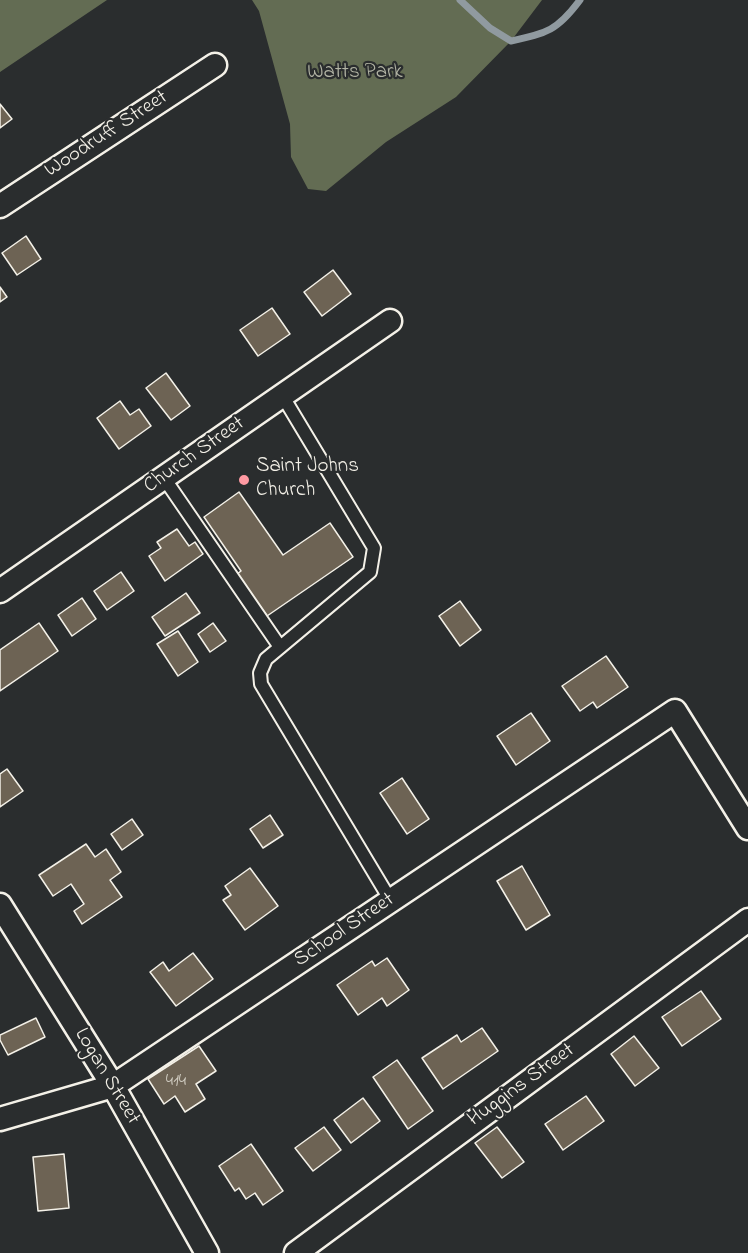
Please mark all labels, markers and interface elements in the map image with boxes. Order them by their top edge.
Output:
park label: Watts Park [307,61,403,87]
street label: Woodruff Street [41,86,173,184]
street label: Church Street [140,412,250,500]
place label: Saint Johns Church [256,455,359,505]
marker: Saint Johns Church [237,473,251,487]
street label: School Street [290,888,400,974]
street label: Logan Street [67,1024,145,1130]
street label: Huggins Street [464,1039,580,1133]
house number: 414 [166,1071,186,1093]

